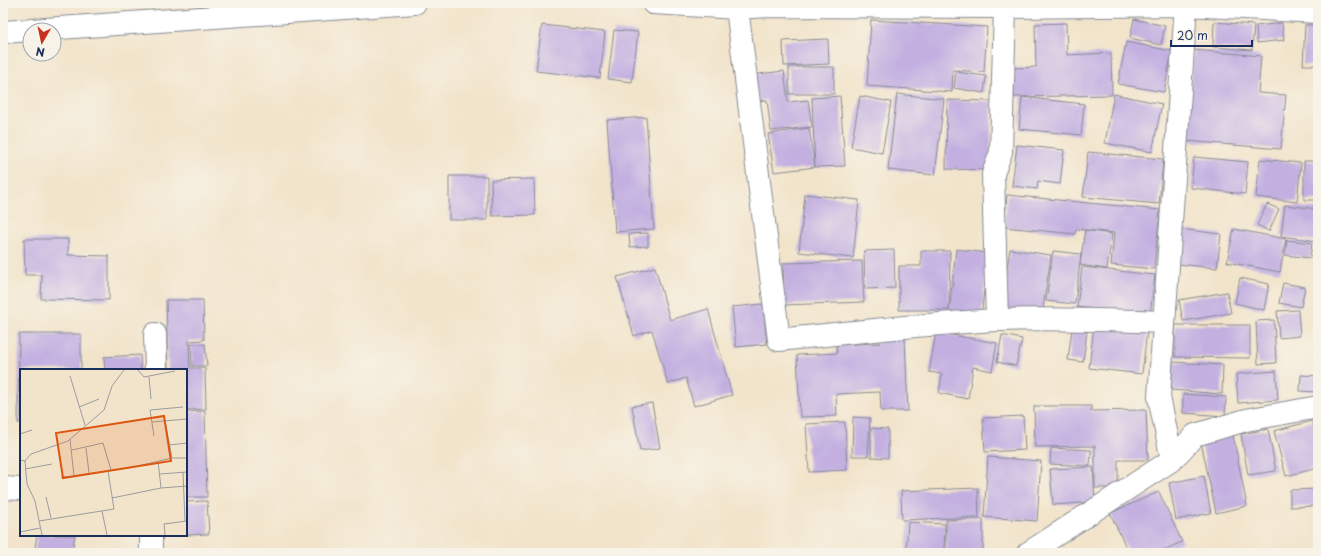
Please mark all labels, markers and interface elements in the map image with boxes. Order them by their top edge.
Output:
north arrow [22,22,62,62]
scale bar [1171,22,1252,48]
text: 20 m [1177,26,1208,44]
text: N [34,43,46,61]
inset map [20,369,187,536]

